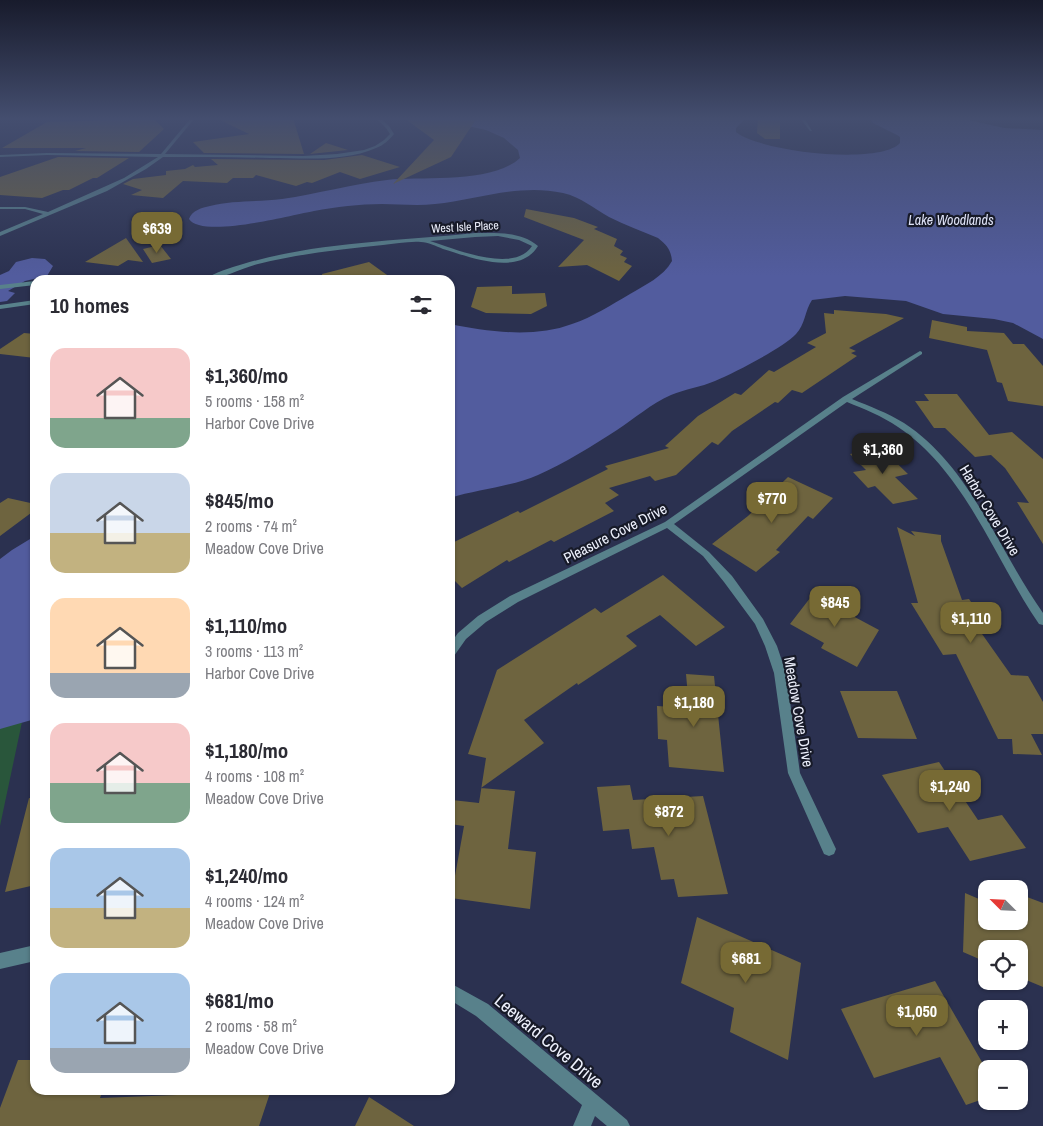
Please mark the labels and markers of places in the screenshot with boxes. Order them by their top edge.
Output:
pin: $639 [127,212,187,254]
pin: $1,360 [842,432,924,475]
pin: $770 [742,482,802,524]
pin: $845 [805,586,865,628]
pin: $1,110 [930,602,1012,644]
pin: $1,180 [653,686,735,728]
pin: $1,240 [909,770,991,812]
pin: $872 [639,794,699,837]
pin: $681 [716,942,776,984]
pin: $1,050 [876,994,958,1037]

